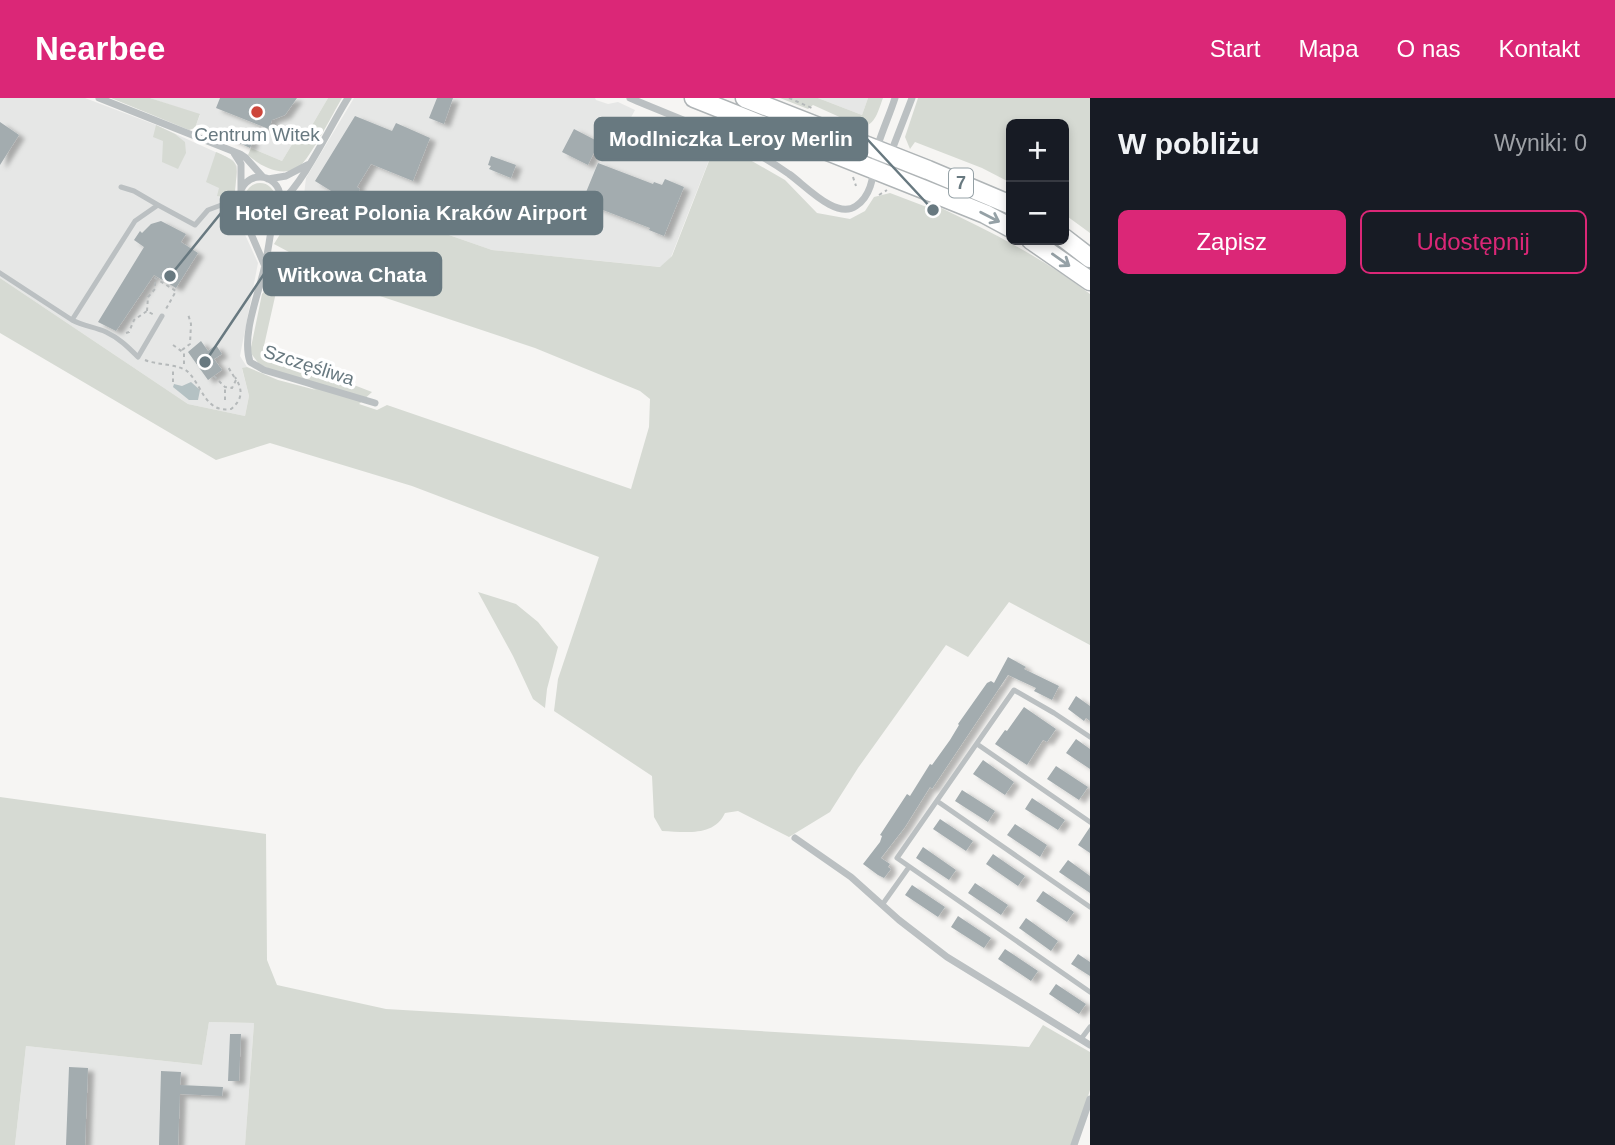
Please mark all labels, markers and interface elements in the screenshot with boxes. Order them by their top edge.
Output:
text: Nearbee [35,30,165,67]
text: Start [1210,35,1261,62]
text: Mapa [1299,35,1359,62]
text: O nas [1397,35,1461,62]
text: Kontakt [1499,35,1580,62]
marker: Centrum Witek [249,104,265,120]
callout: Modlniczka Leroy Merlin [595,118,867,160]
map controls [1006,119,1069,245]
button: + [1006,119,1069,182]
place label: Centrum Witek [194,124,320,145]
text: Modlniczka Leroy Merlin [609,127,853,150]
text: W pobliżu [1118,127,1260,160]
text: Wyniki: 0 [1494,130,1587,156]
road number: 7 [949,168,973,198]
button: − [1006,182,1069,245]
callout: Hotel Great Polonia Kraków Airport [221,192,602,234]
text: Hotel Great Polonia Kraków Airport [235,201,587,224]
button: Zapisz [1118,210,1346,274]
button: Udostępnij [1360,210,1587,274]
one-way arrow [979,211,1000,225]
callout: Witkowa Chata [264,253,441,295]
one-way arrow [1051,253,1070,267]
text: Witkowa Chata [277,263,427,286]
street label: Szczęśliwa [261,340,357,390]

